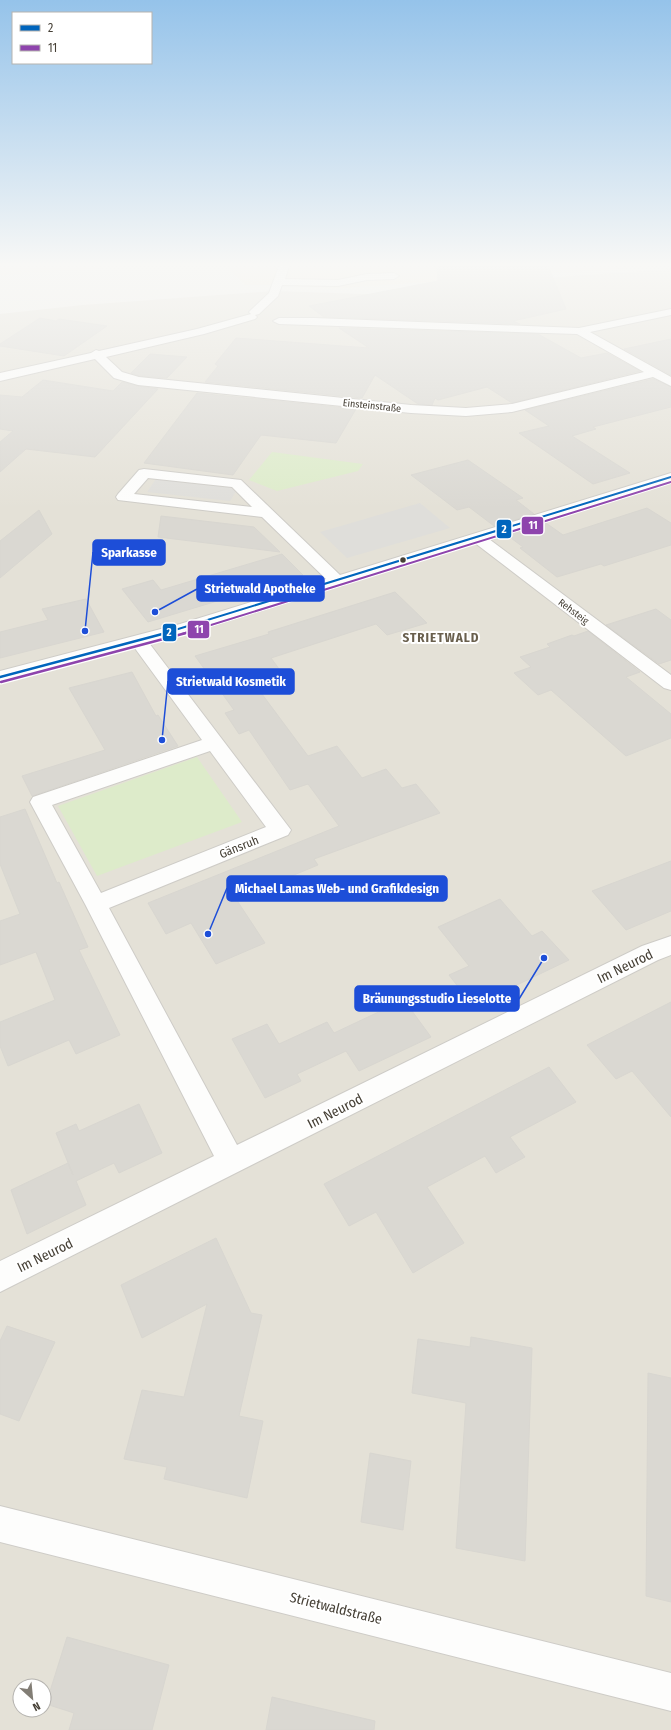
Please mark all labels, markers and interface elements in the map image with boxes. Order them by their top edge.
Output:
legend [12,12,152,64]
text: 2 [48,21,53,35]
text: 11 [48,41,57,55]
street label: Einsteinstraße [342,397,402,415]
line badge: 11 [521,516,544,535]
line badge: 2 [496,519,512,539]
text: 11 [528,519,538,532]
text: 2 [500,523,507,536]
callout: Sparkasse [93,540,165,565]
text: Sparkasse [101,545,157,560]
unlabelled marker [398,555,408,565]
callout: Strietwald Apotheke [197,576,324,601]
text: Strietwald Apotheke [204,581,316,596]
street label: Rehsteig [556,596,591,627]
line badge: 11 [187,620,210,639]
line badge: 2 [162,623,177,642]
text: 11 [194,623,204,636]
text: 2 [165,626,172,639]
district label: STRIETWALD [402,630,480,645]
callout: Strietwald Kosmetik [168,669,294,694]
text: Strietwald Kosmetik [176,674,286,689]
street label: Gänsruh [217,833,261,861]
callout: Michael Lamas Web- und Grafikdesign [227,876,447,901]
text: Michael Lamas Web- und Grafikdesign [235,881,439,896]
street label: Im Neurod [595,946,656,987]
callout: Bräunungsstudio Lieselotte [355,986,519,1011]
text: Bräunungsstudio Lieselotte [363,991,512,1006]
street label: Im Neurod [305,1090,366,1133]
street label: Im Neurod [15,1235,76,1276]
street label: Strietwaldstraße [288,1589,384,1628]
north arrow [12,1678,52,1718]
text: N [30,1699,42,1714]

